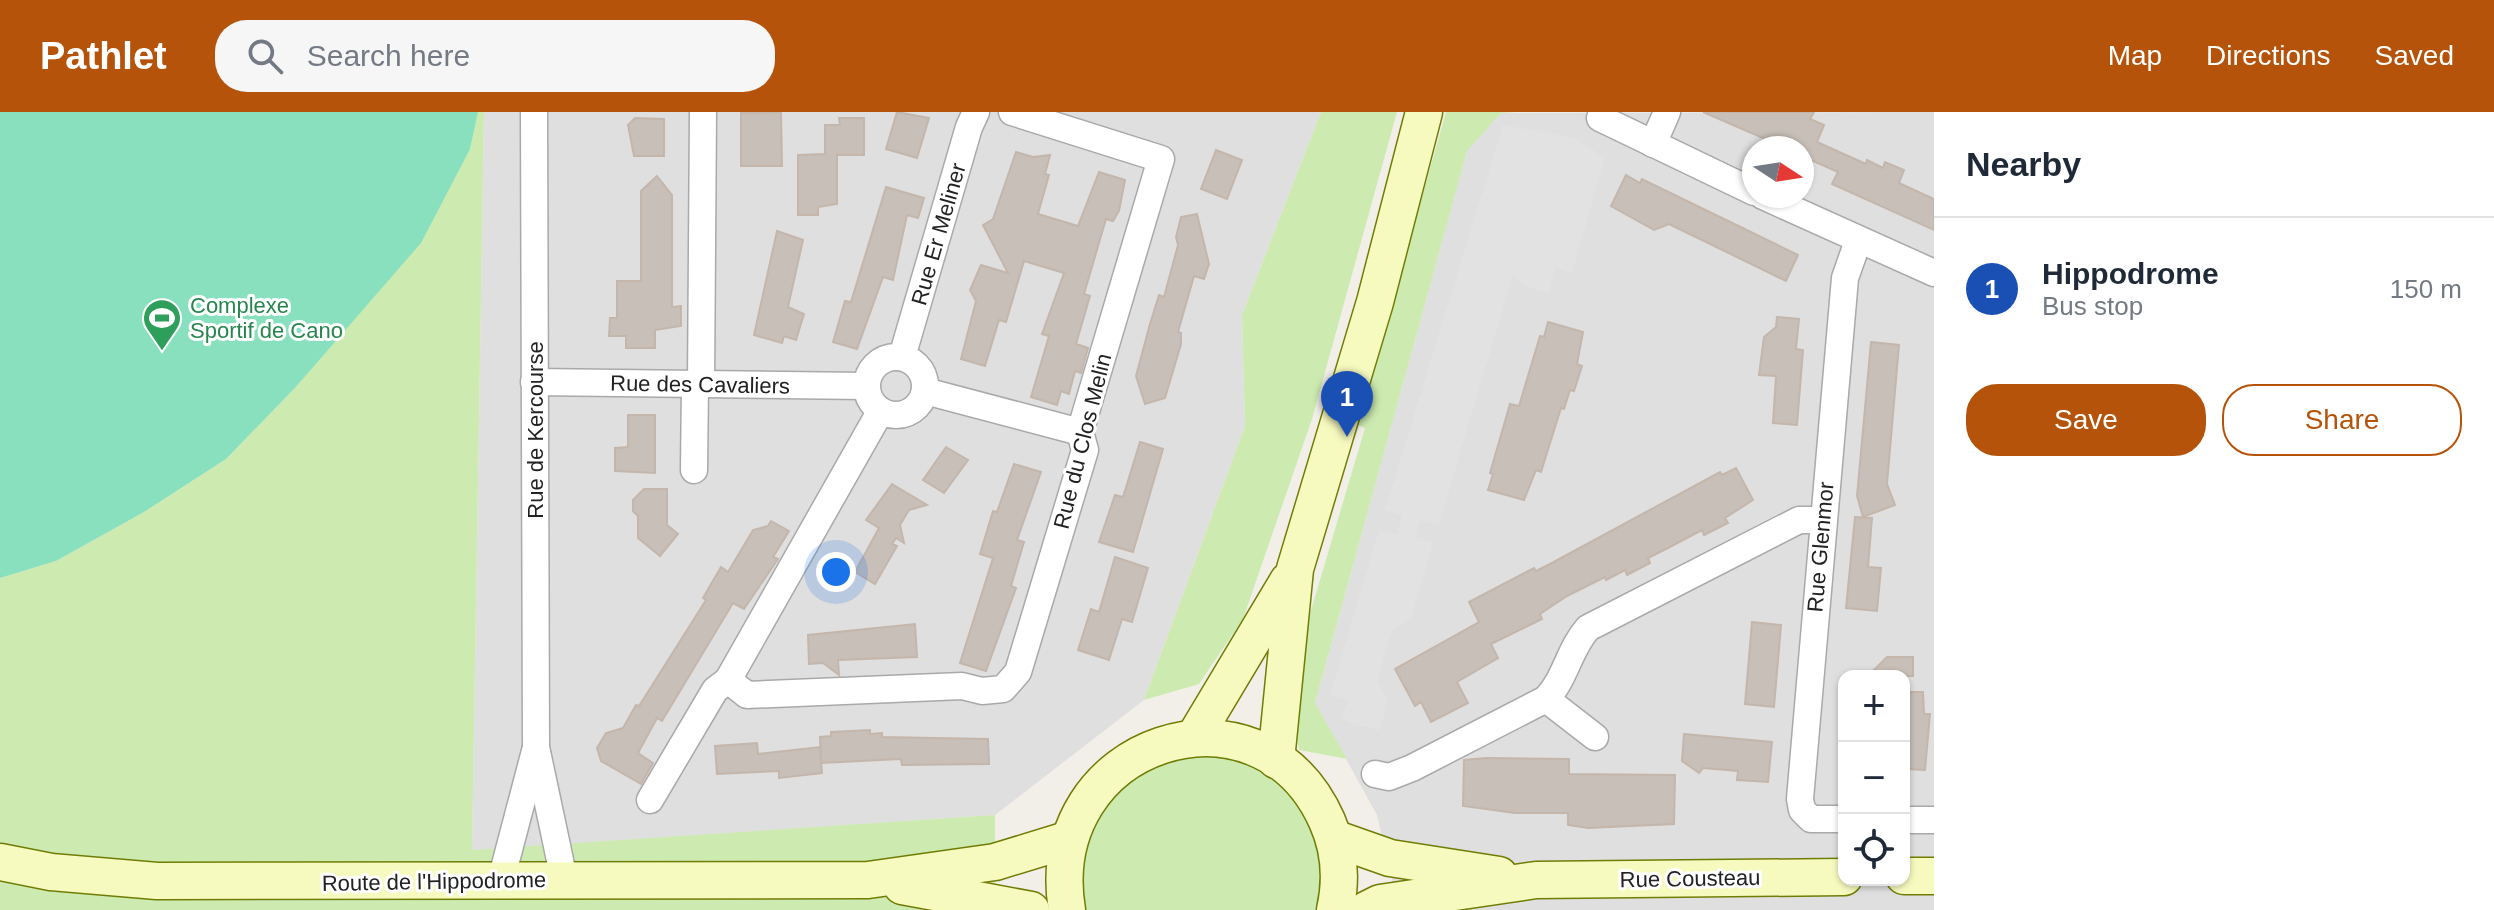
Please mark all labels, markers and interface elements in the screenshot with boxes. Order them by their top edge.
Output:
search box [215,20,775,92]
icon: search [243,34,287,78]
text: Pathlet [40,35,167,77]
text: Search here [307,39,470,72]
text: Map [2108,40,2162,71]
text: Directions [2206,40,2331,71]
text: Saved [2375,40,2454,71]
north arrow [1742,136,1814,208]
text: Nearby [1966,145,2081,183]
street label: Rue Er Meliner [906,160,971,308]
text: Hippodrome [2042,257,2219,290]
text: 1 [1985,274,1999,304]
text: 150 m [2390,274,2462,304]
text: Bus stop [2042,291,2143,321]
place label: Complexe Sportif de Cano [190,293,343,343]
sports icon: Complexe Sportif de Cano [141,297,183,352]
street label: Rue de Kercourse [523,341,548,519]
street label: Rue du Clos Melin [1049,351,1116,531]
street label: Rue des Cavaliers [610,370,790,399]
pin: 1 [1321,371,1373,437]
button: Save [1966,384,2206,456]
button: Share [2222,384,2462,456]
street label: Rue Glenmor [1802,481,1839,613]
your location [816,552,856,592]
map controls [1838,670,1910,886]
button: + [1838,670,1910,742]
button: − [1838,742,1910,814]
button: locate [1838,814,1910,886]
street label: Rue Cousteau [1619,865,1761,892]
street label: Route de l'Hippodrome [322,867,546,896]

